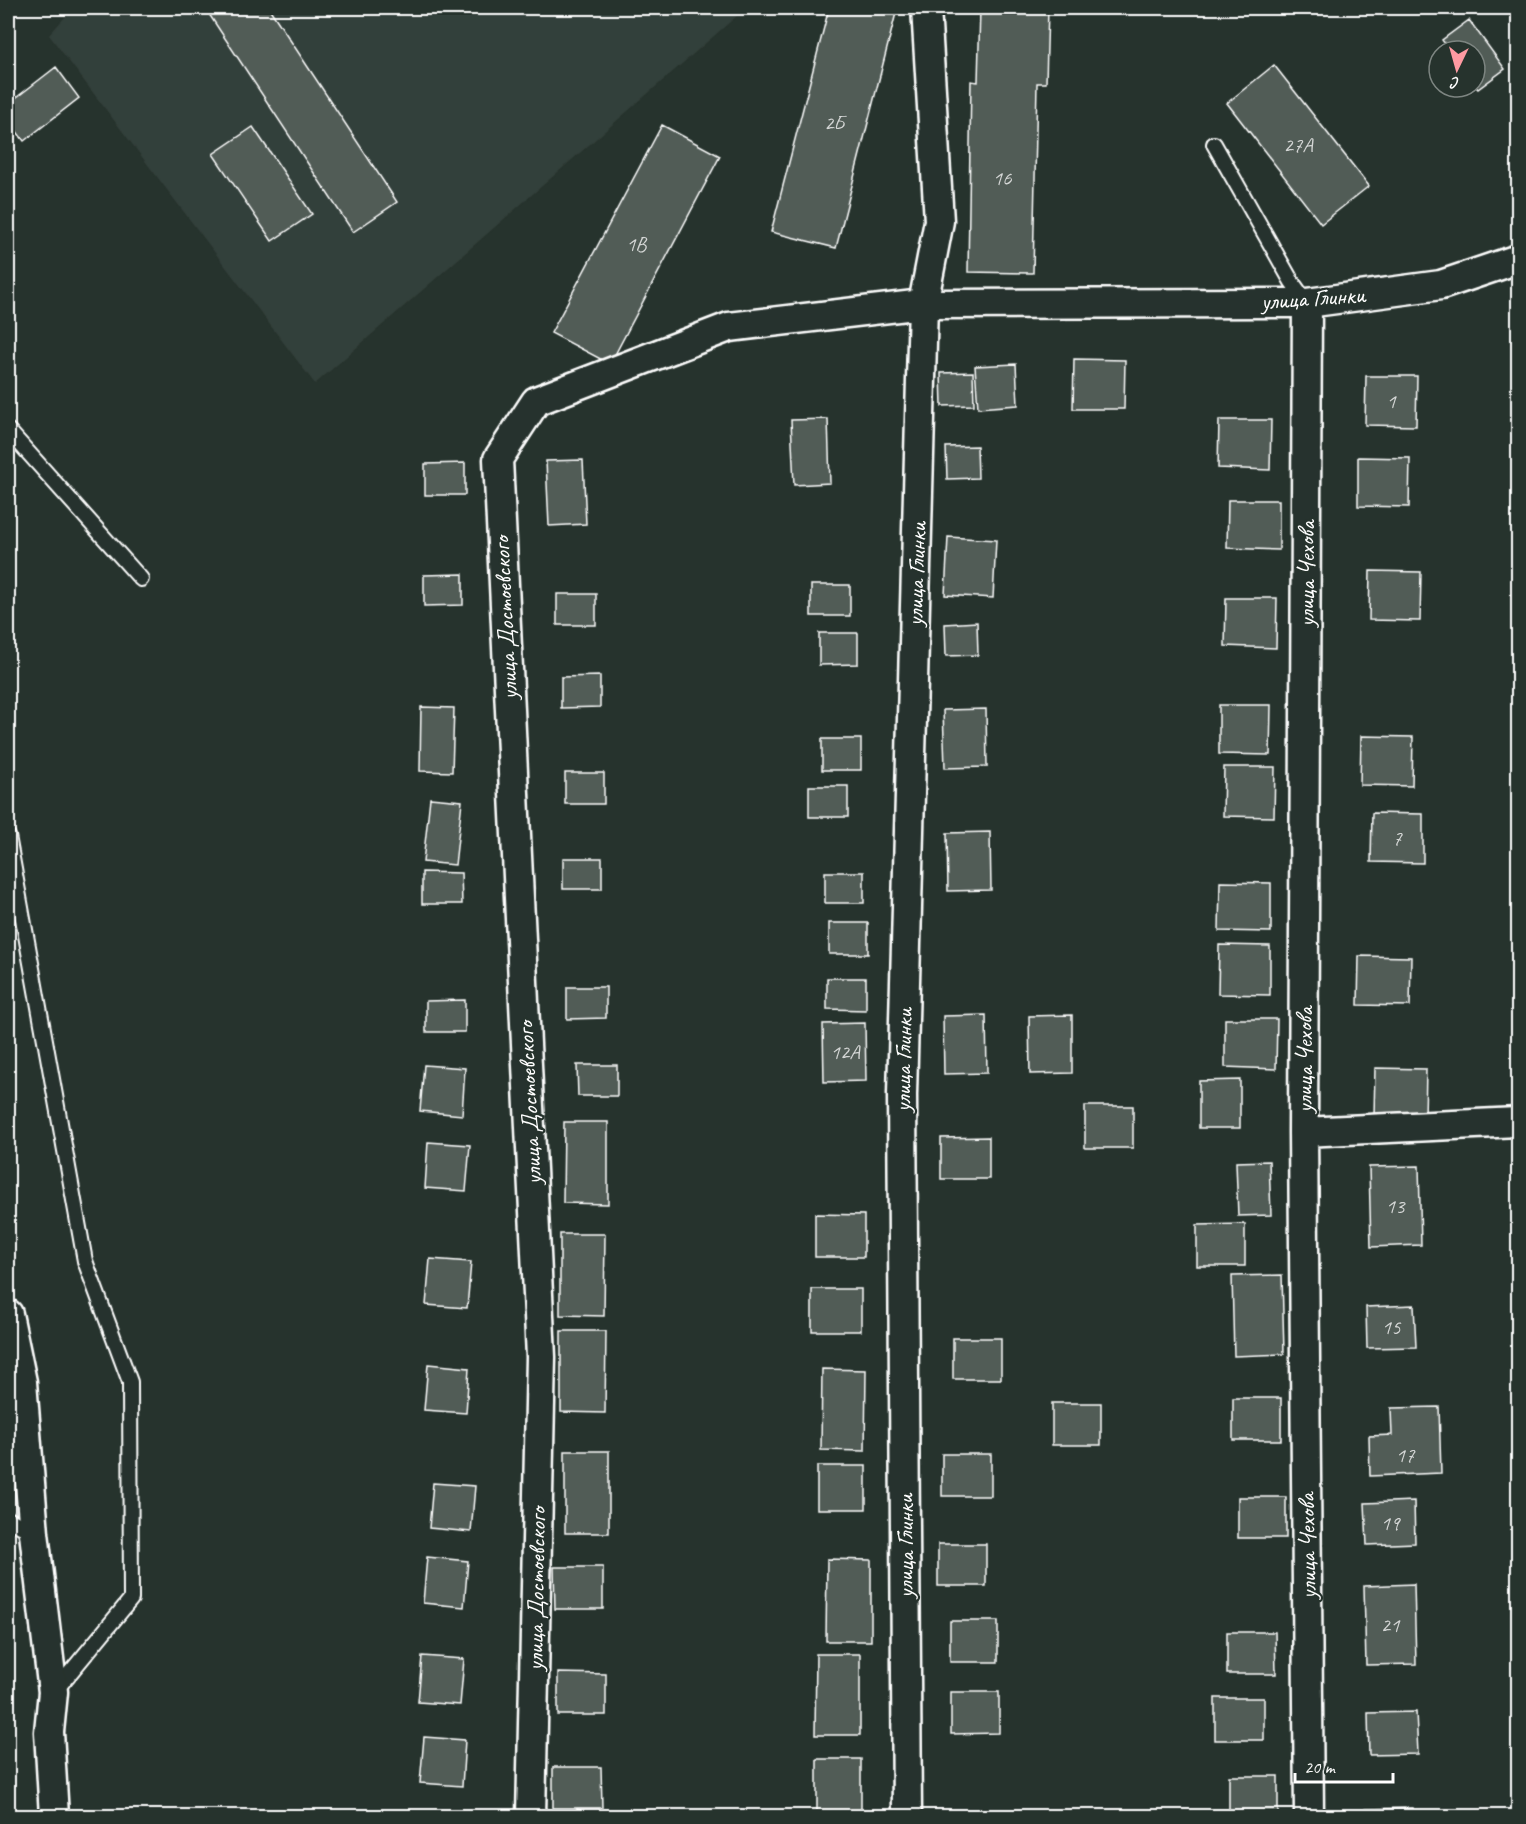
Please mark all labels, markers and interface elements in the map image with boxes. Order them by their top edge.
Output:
north arrow [1427,39,1487,99]
text: С [1449,72,1461,93]
house number: 2Б [824,110,847,136]
house number: 27А [1283,132,1314,158]
house number: 16 [993,165,1012,191]
house number: 1В [626,231,648,257]
street label: улица Глинки [1258,279,1367,317]
house number: 1 [1386,388,1397,414]
street label: улица Чехова [1291,519,1321,629]
street label: улица Глинки [899,520,933,629]
street label: улица Достоевского [486,533,524,702]
house number: 7 [1392,825,1403,851]
street label: улица Чехова [1289,1005,1319,1115]
street label: улица Глинки [887,1006,919,1114]
street label: улица Достоевского [510,1018,548,1187]
house number: 12А [830,1039,861,1065]
house number: 13 [1386,1193,1406,1219]
house number: 15 [1382,1314,1402,1340]
house number: 17 [1396,1442,1416,1468]
street label: улица Чехова [1291,1491,1323,1601]
street label: улица Глинки [890,1493,920,1600]
street label: улица Достоевского [520,1504,552,1673]
house number: 19 [1381,1510,1401,1536]
house number: 21 [1381,1612,1401,1638]
scale bar [1295,1746,1392,1784]
text: 20 m [1304,1756,1337,1778]

